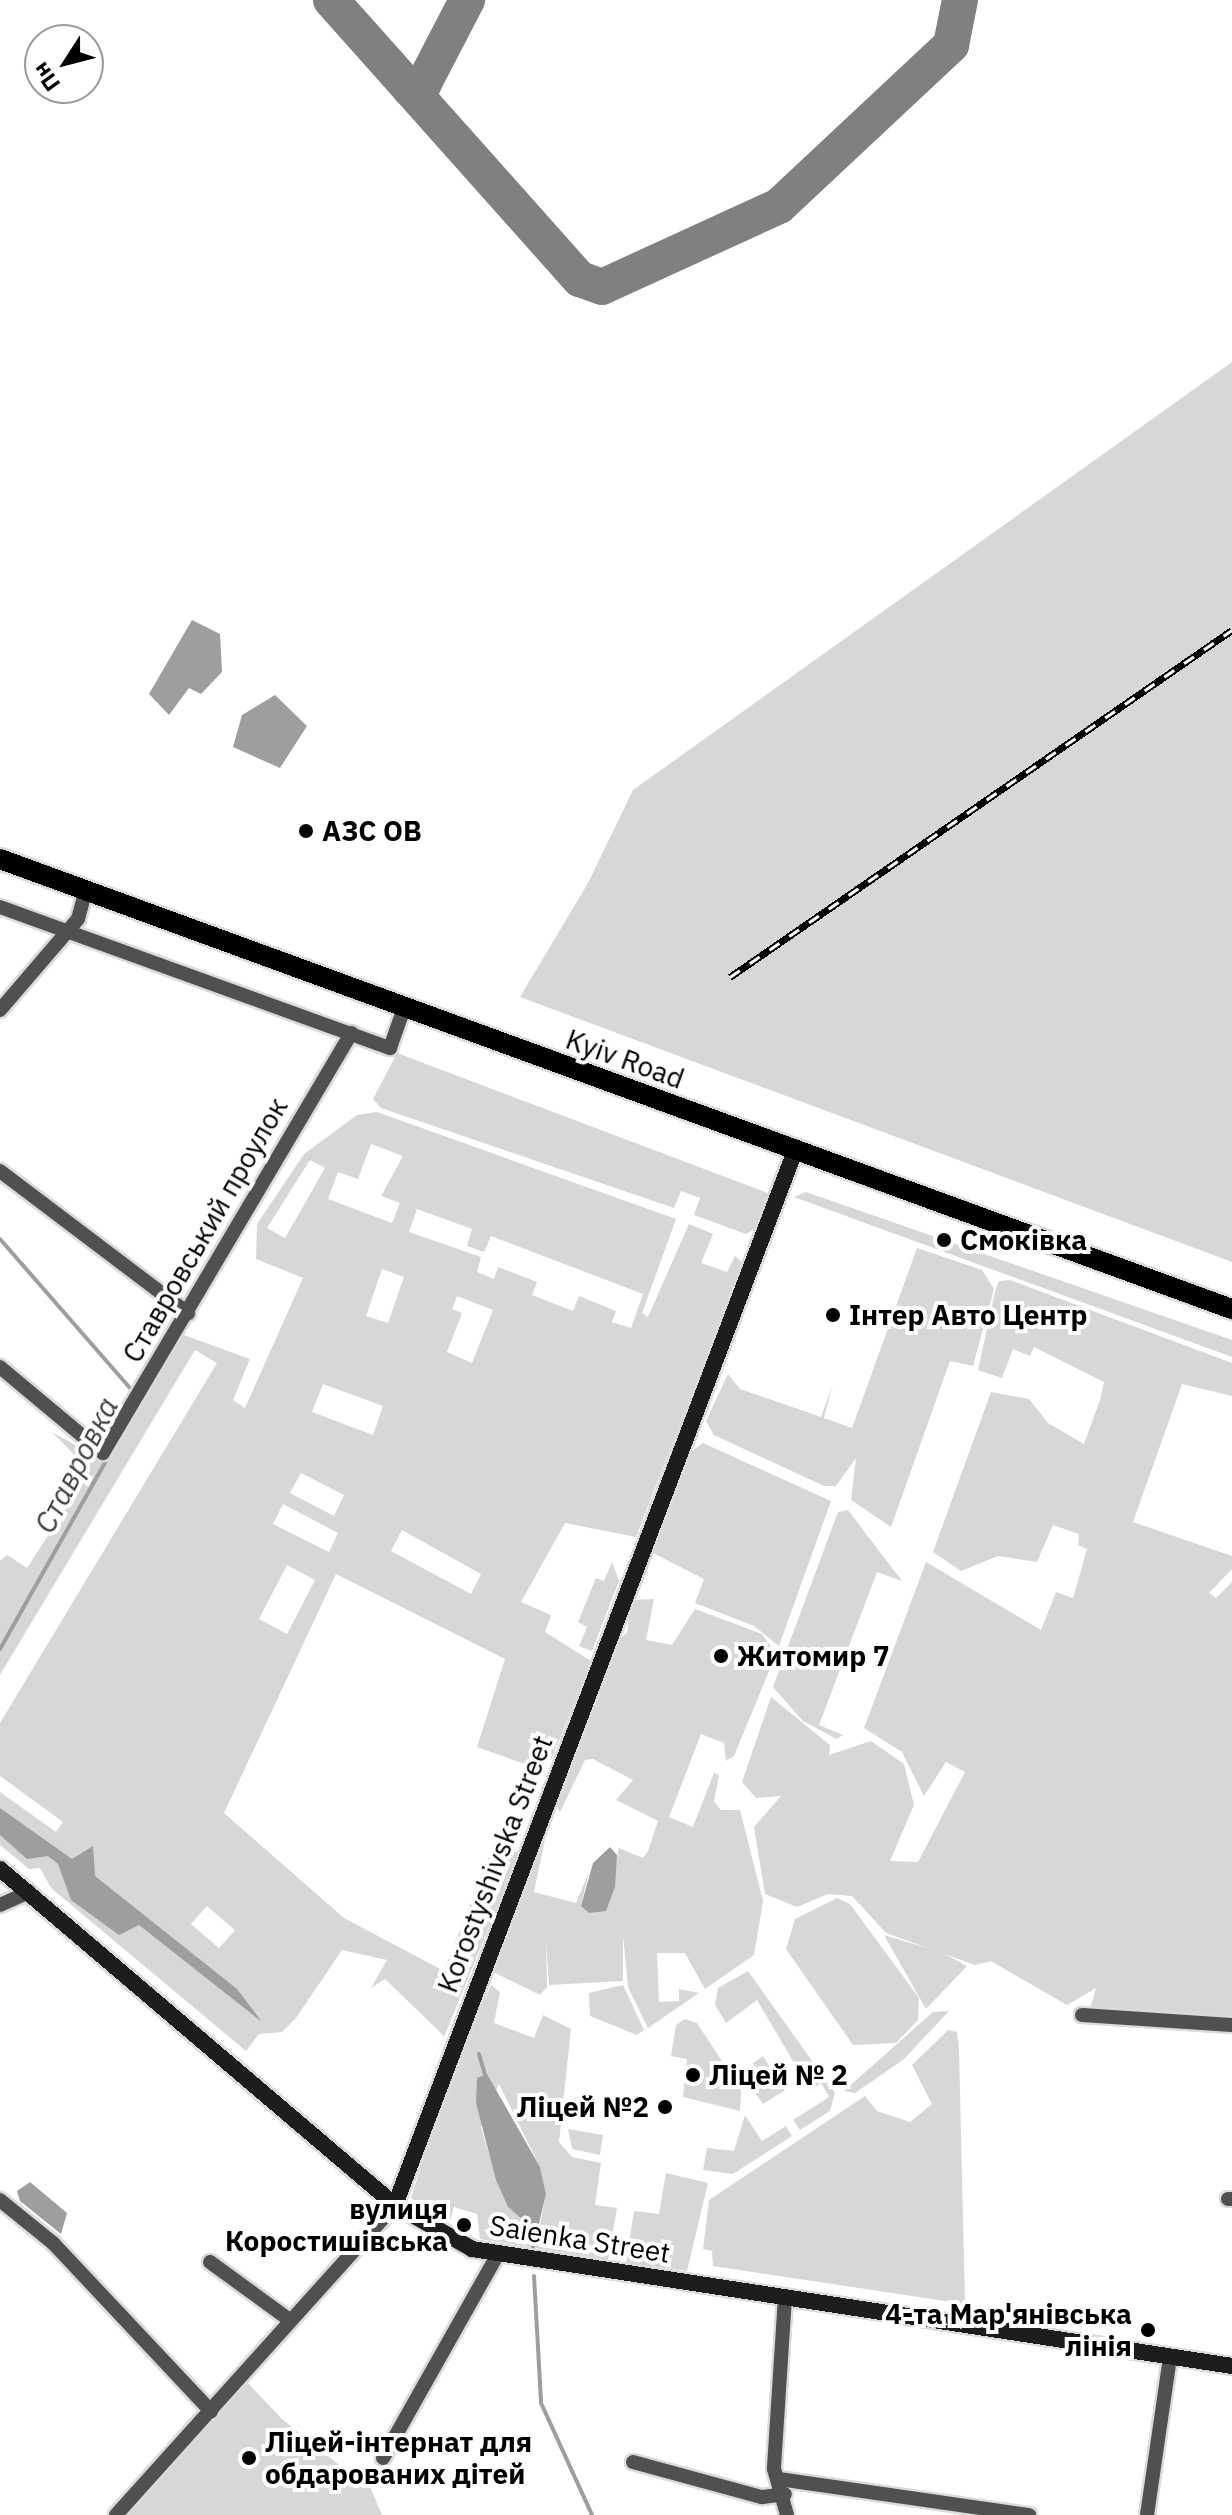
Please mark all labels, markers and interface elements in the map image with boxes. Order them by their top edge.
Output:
north arrow [24,24,104,104]
text: Пн [26,57,66,98]
place label: АЗС ОВ [322,814,422,848]
marker: АЗС ОВ [297,822,315,840]
street label: Kyiv Road [561,1022,689,1096]
street label: Ставровський проулок [115,1092,295,1368]
place label: Смоківка [960,1223,1087,1257]
marker: Смоківка [935,1231,953,1249]
place label: Інтер Авто Центр [849,1298,1087,1332]
marker: Інтер Авто Центр [824,1306,842,1324]
water label: Ставровка [26,1391,126,1539]
place label: Житомир 7 [737,1639,890,1673]
marker: Житомир 7 [712,1647,730,1665]
street label: Korostyshivska Street [430,1731,560,1997]
place label: Ліцей № 2 [709,2058,848,2092]
marker: Ліцей № 2 [684,2066,702,2084]
place label: Ліцей №2 [517,2090,649,2124]
marker: Ліцей №2 [656,2098,674,2116]
place label: вулиця Коростишівська [225,2192,448,2258]
street label: Saienka Street [487,2208,673,2270]
marker: вулиця Коростишівська [455,2216,473,2234]
place label: 4-та Мар'янівська лінія [885,2297,1132,2363]
marker: 4-та Мар'янівська лінія [1139,2321,1157,2339]
place label: Ліцей-інтернат для обдарованих дітей [265,2425,532,2491]
marker: Ліцей-інтернат для обдарованих дітей [240,2449,258,2467]

